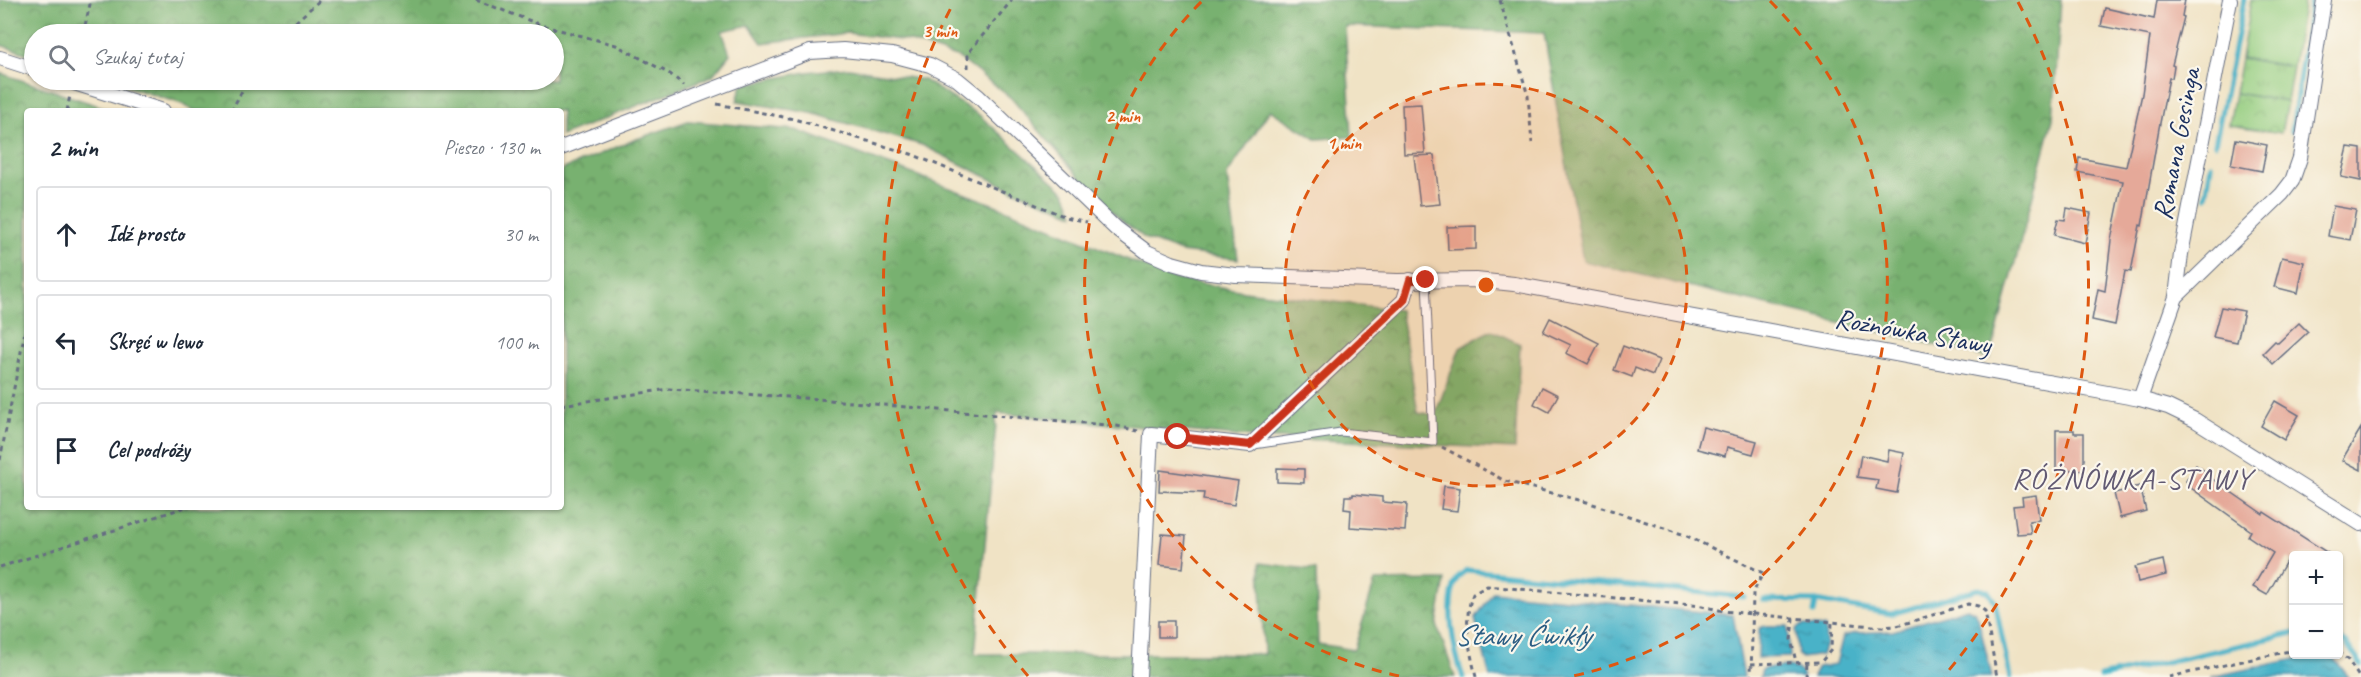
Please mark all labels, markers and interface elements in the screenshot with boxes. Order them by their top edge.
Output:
text: 3 min [923,20,958,42]
search box [24,24,564,90]
icon: search [45,41,78,74]
text: Szukaj tutaj [93,43,183,71]
street label: Romana Gesinga [2144,63,2208,223]
text: 2 min [1106,105,1141,127]
text: 2 min [48,131,98,164]
text: 1 min [1327,132,1362,154]
text: Pieszo · 130 m [444,135,540,160]
icon: ahead [50,218,83,251]
text: Idź prosto [107,220,184,248]
text: 30 m [504,222,538,247]
route end [1412,266,1438,292]
centre of rings [1476,275,1496,295]
street label: Rożnówka Stawy [1832,300,1996,362]
icon: left [50,326,83,359]
text: Skręć w lewo [107,328,202,356]
text: 100 m [495,330,538,355]
route start [1164,423,1190,449]
icon: arrive [50,434,83,467]
text: Cel podróży [107,436,190,464]
district label: RÓŻNÓWKA-STAWY [2012,459,2256,497]
map controls [2289,551,2343,659]
button: + [2289,551,2343,605]
button: − [2289,605,2343,659]
water label: Stawy Ćwikły [1454,616,1594,654]

